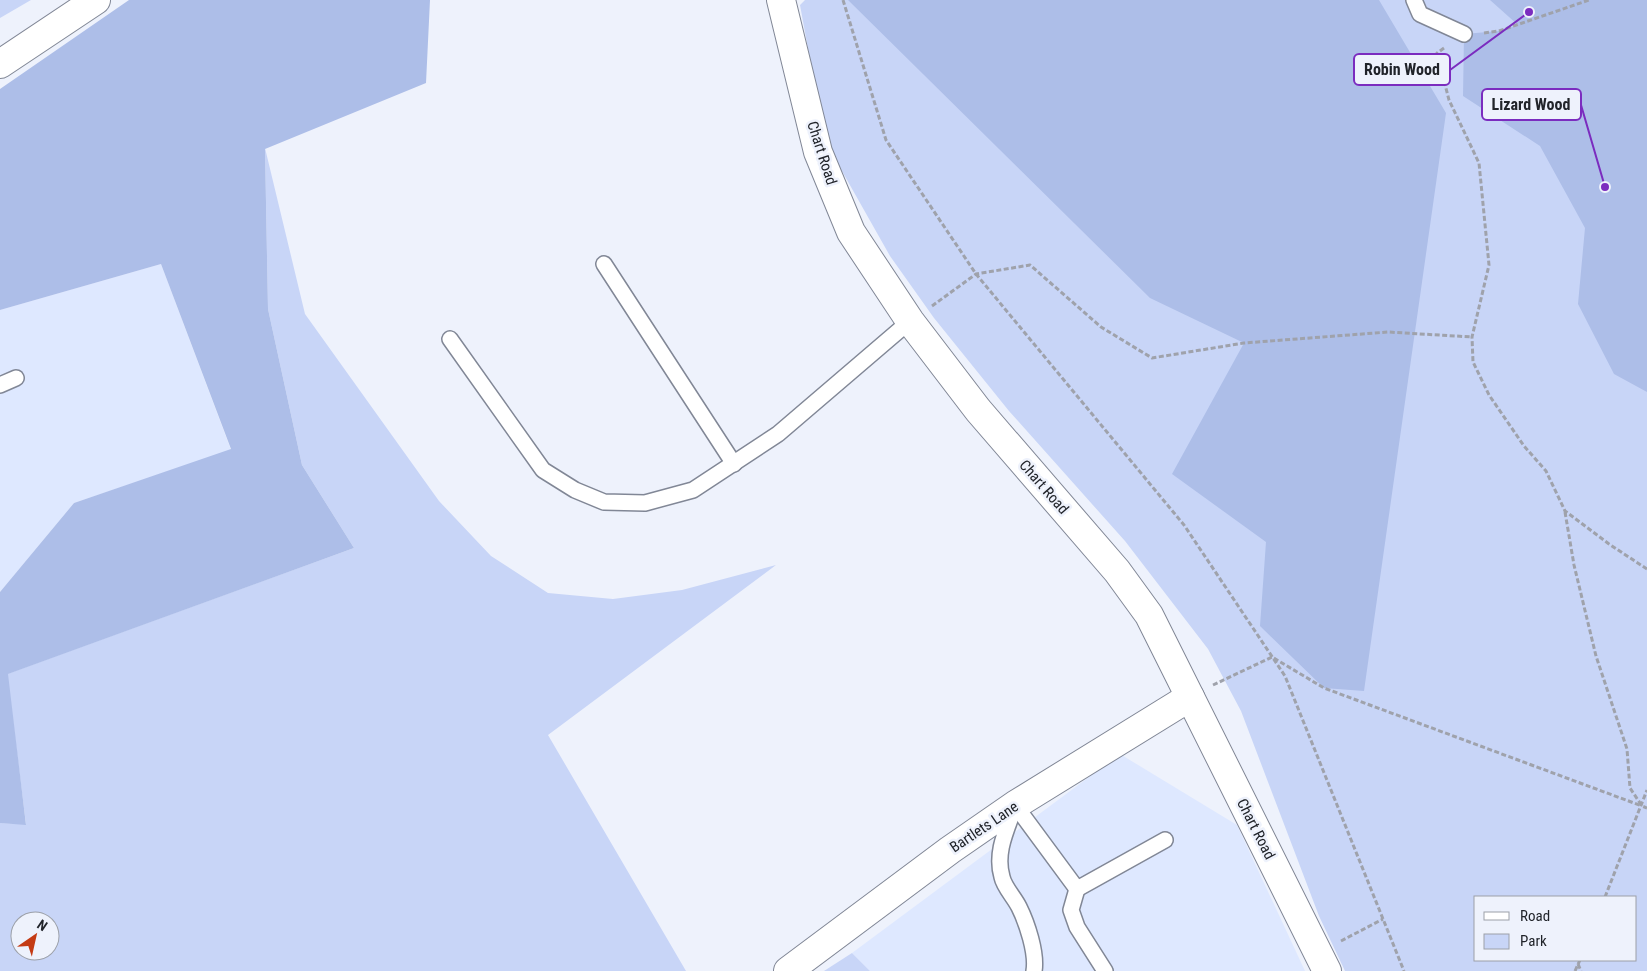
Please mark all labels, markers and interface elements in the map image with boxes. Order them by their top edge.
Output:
callout: Robin Wood [1354,54,1450,85]
text: Robin Wood [1364,60,1440,79]
callout: Lizard Wood [1482,89,1581,120]
text: Lizard Wood [1492,95,1570,114]
street label: Chart Road [803,119,841,187]
street label: Chart Road [1016,456,1072,518]
street label: Chart Road [1233,796,1279,862]
street label: Bartlets Lane [946,798,1022,856]
legend [1474,896,1637,961]
text: Road [1520,907,1550,925]
north arrow [10,911,60,961]
text: N [34,916,50,934]
text: Park [1520,932,1547,950]

